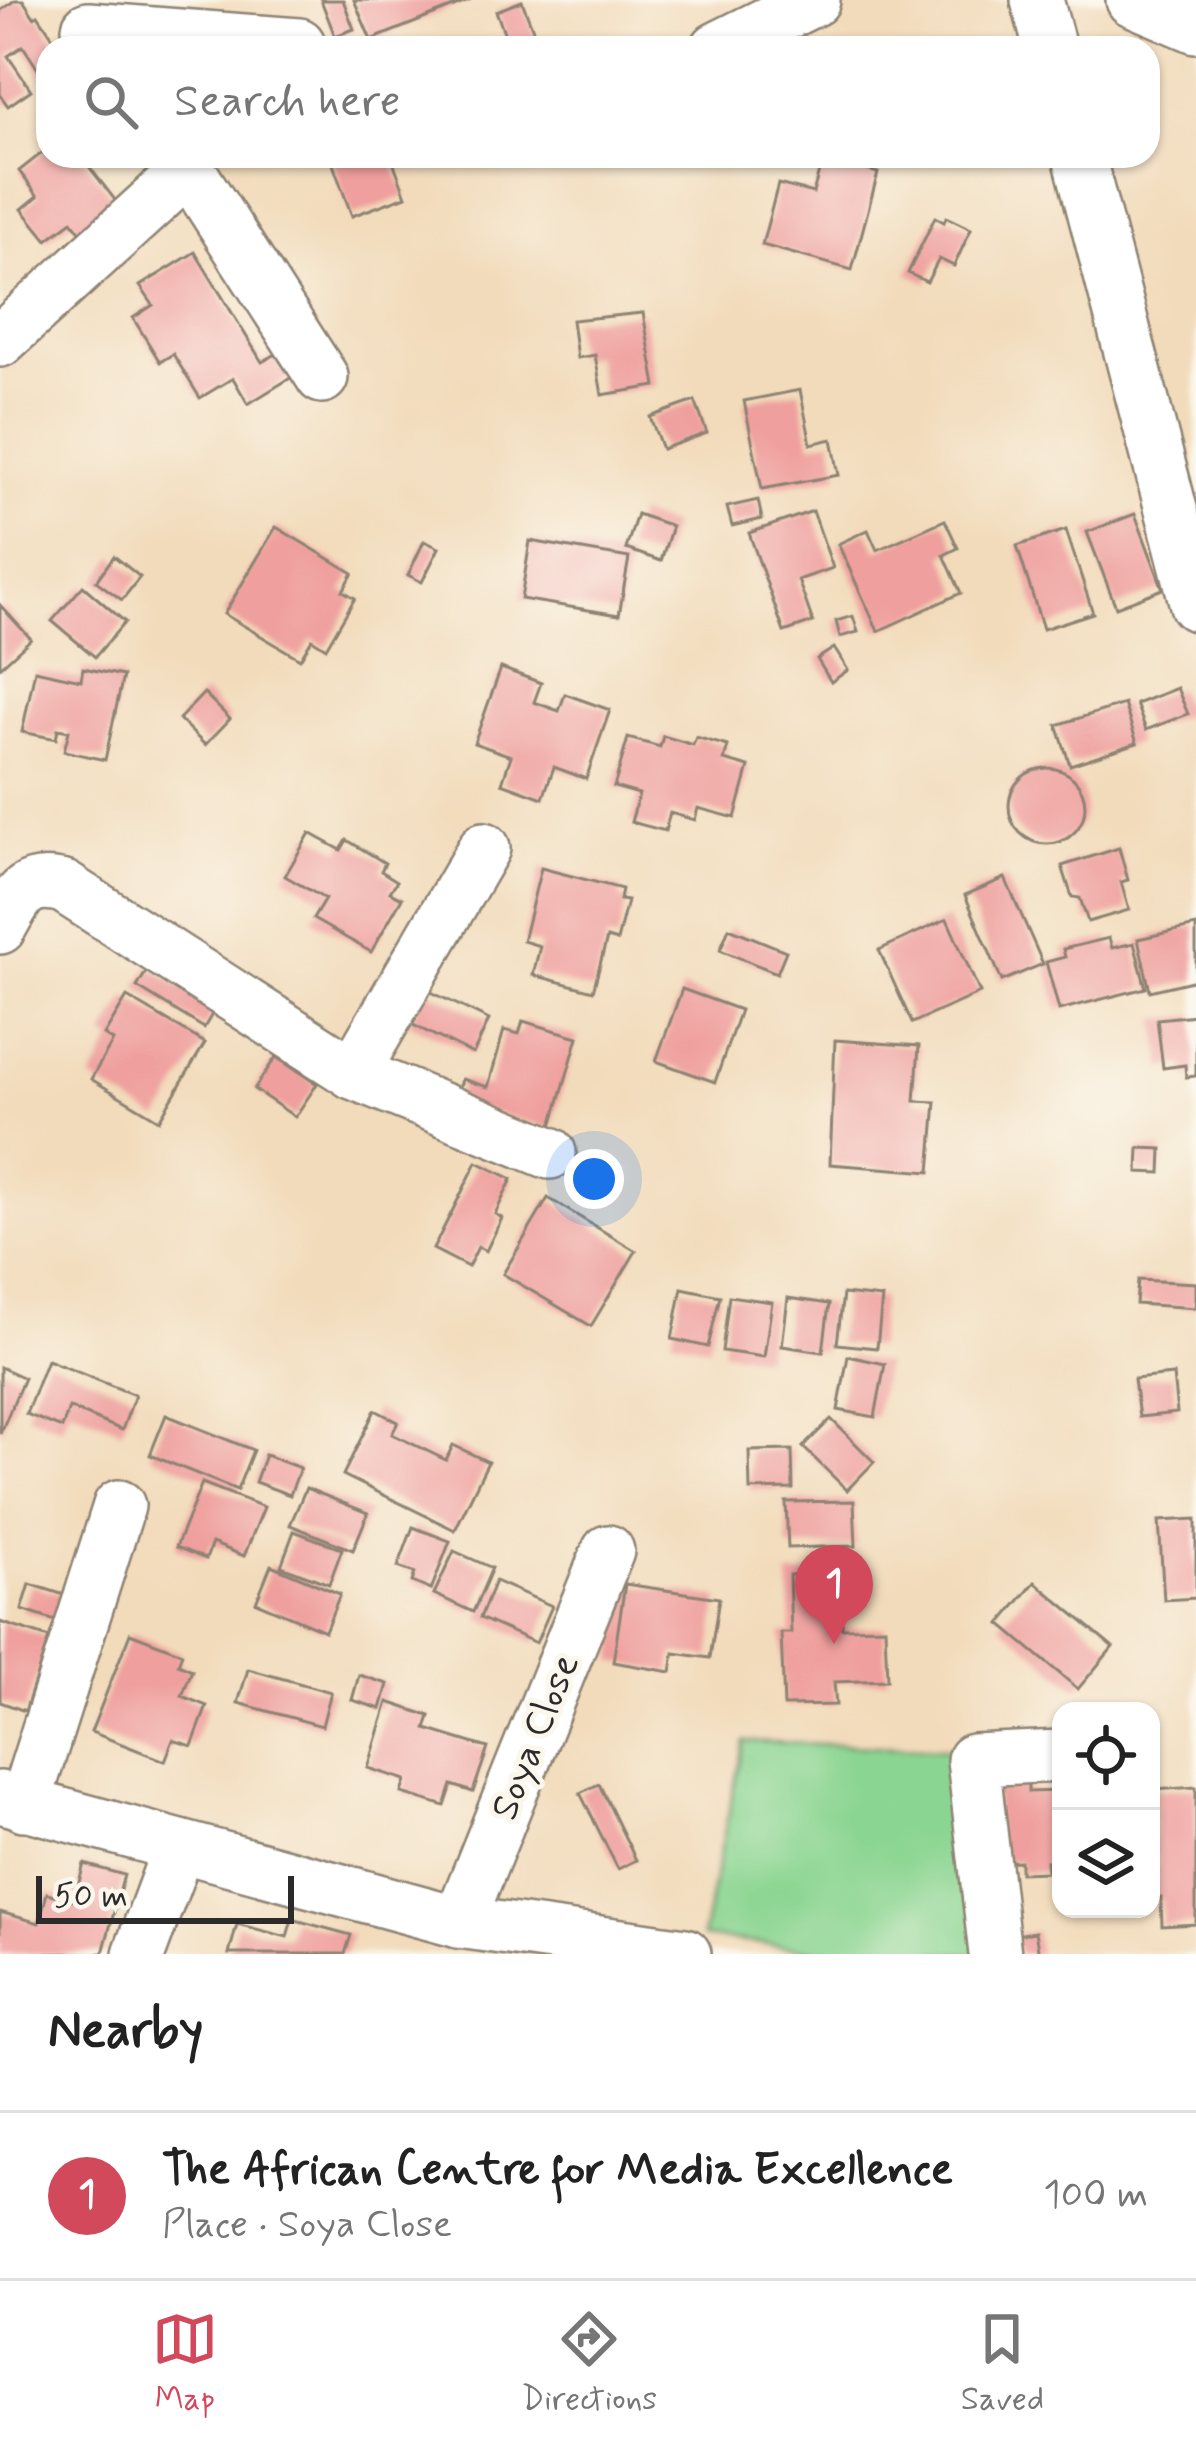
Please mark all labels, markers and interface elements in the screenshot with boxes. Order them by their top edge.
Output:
search box [36,36,1160,168]
icon: search [78,69,144,135]
text: Search here [174,73,401,132]
your location [564,1149,624,1209]
pin: 1 [795,1545,873,1644]
street label: Soya Close [480,1647,593,1828]
map controls [1052,1702,1160,1918]
button: locate [1052,1702,1160,1810]
button: layers [1052,1810,1160,1918]
scale bar [36,1870,294,1923]
text: 50 m [54,1875,128,1919]
text: Nearby [48,1999,203,2065]
text: The African Centre for Media Excellence [162,2141,953,2200]
text: 1 [78,2170,96,2221]
text: 100 m [1043,2170,1148,2221]
text: Place · Soya Close [162,2200,452,2251]
tab: Map [152,2306,218,2422]
tab: Directions [521,2306,657,2422]
tab: Saved [961,2306,1044,2422]

